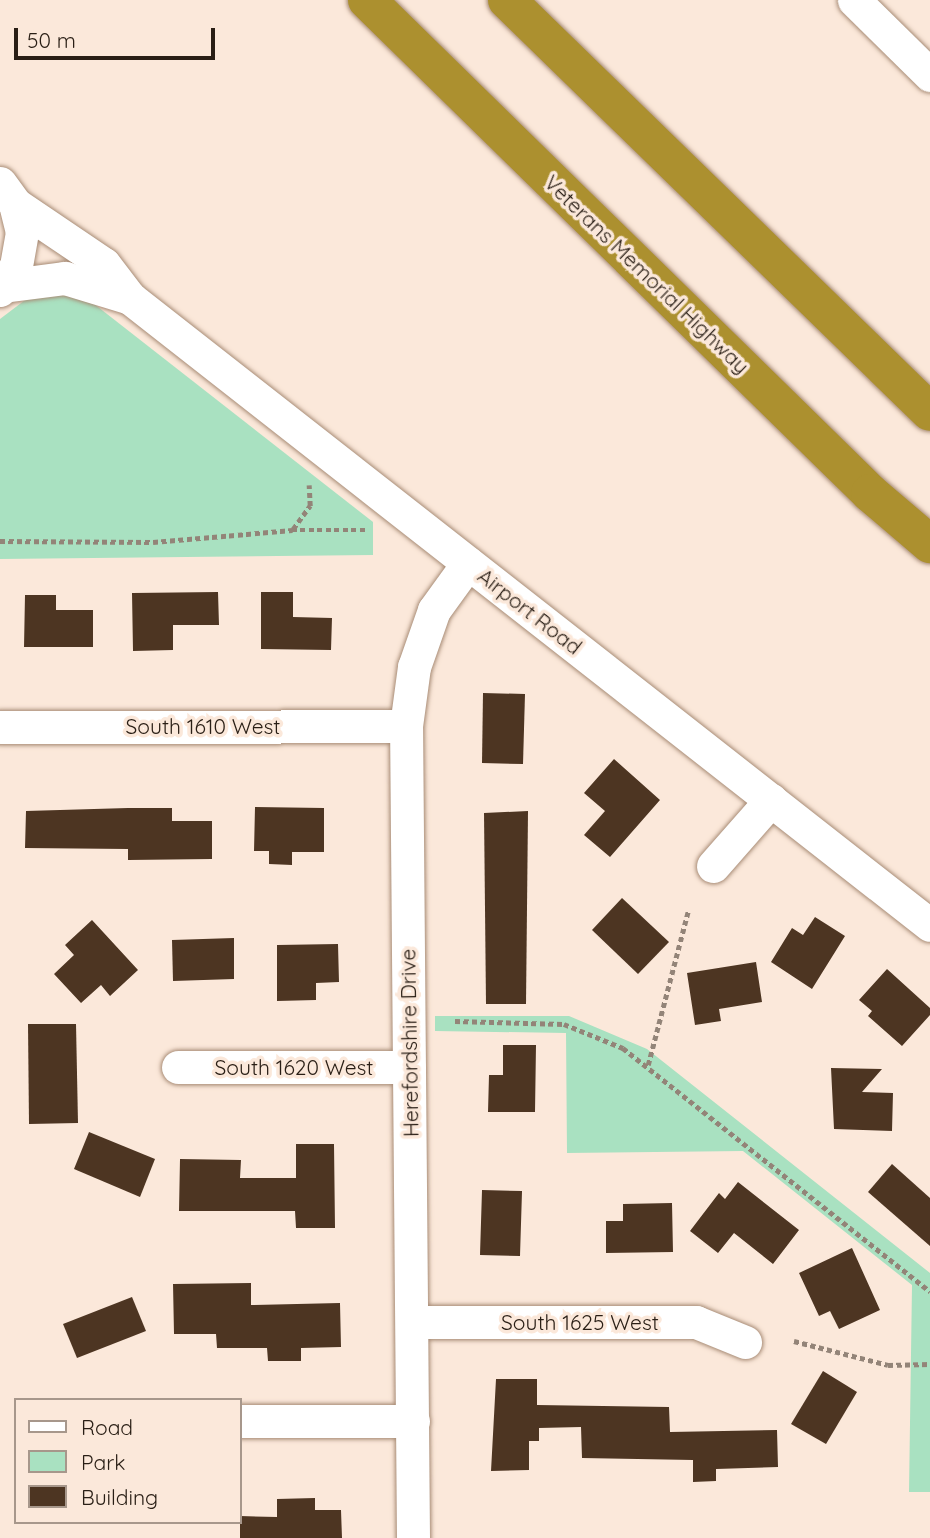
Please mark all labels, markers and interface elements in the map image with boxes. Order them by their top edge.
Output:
scale bar [18,14,219,58]
text: 50 m [27,27,76,53]
street label: Veterans Memorial Highway [539,170,755,378]
street label: Airport Road [473,563,587,659]
street label: South 1610 West [126,713,280,739]
street label: Herefordshire Drive [395,949,423,1137]
street label: South 1620 West [215,1054,373,1080]
street label: South 1625 West [501,1309,659,1335]
legend [14,1398,242,1524]
text: Road [81,1414,133,1440]
text: Park [81,1449,125,1475]
text: Building [81,1484,158,1510]

